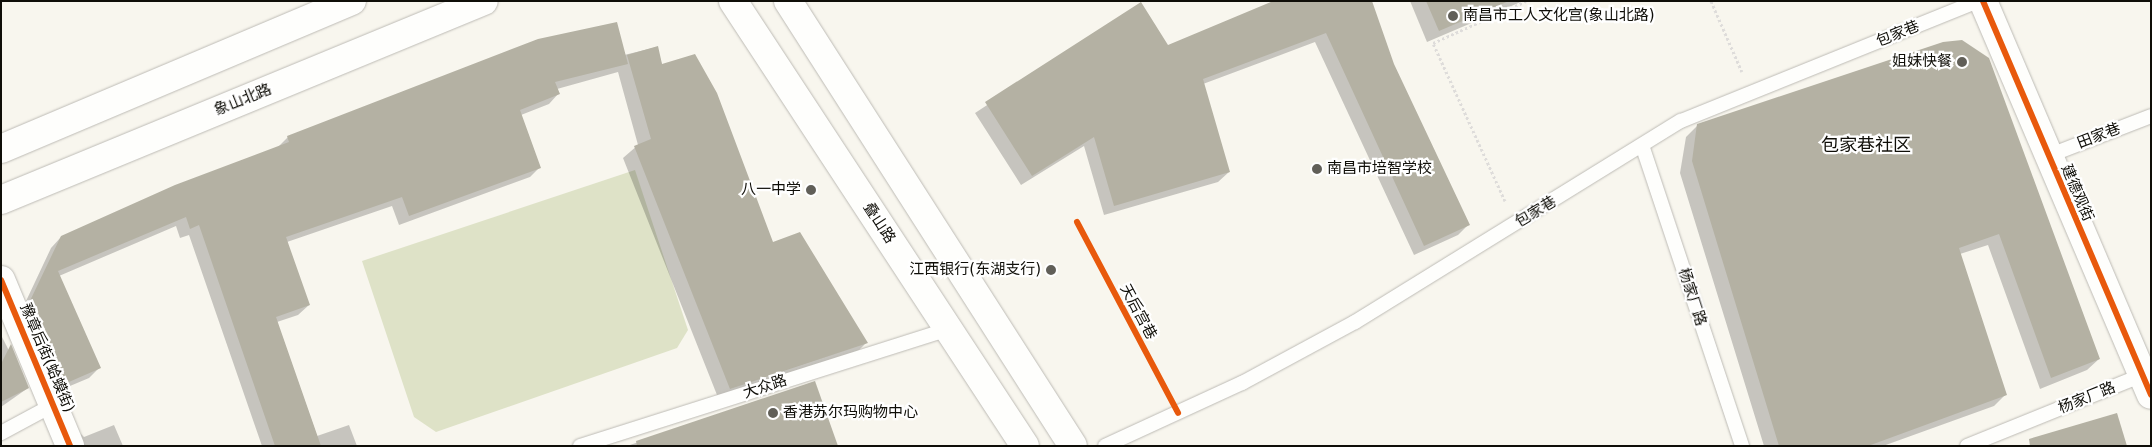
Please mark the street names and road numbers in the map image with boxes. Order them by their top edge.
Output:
street label: 包家巷 [1874,17,1922,51]
street label: 象山北路 [212,80,274,120]
street label: 田家巷 [2075,120,2123,152]
street label: 建德观街 [2057,162,2097,224]
street label: 包家巷 [1512,193,1560,231]
street label: 叠山路 [859,199,899,247]
street label: 杨家厂路 [1674,266,1710,328]
street label: 天后宫巷 [1116,281,1160,343]
street label: 豫章后街(蛤蟆街) [16,301,78,415]
street label: 大众路 [741,371,789,403]
street label: 杨家厂路 [2056,378,2118,418]

